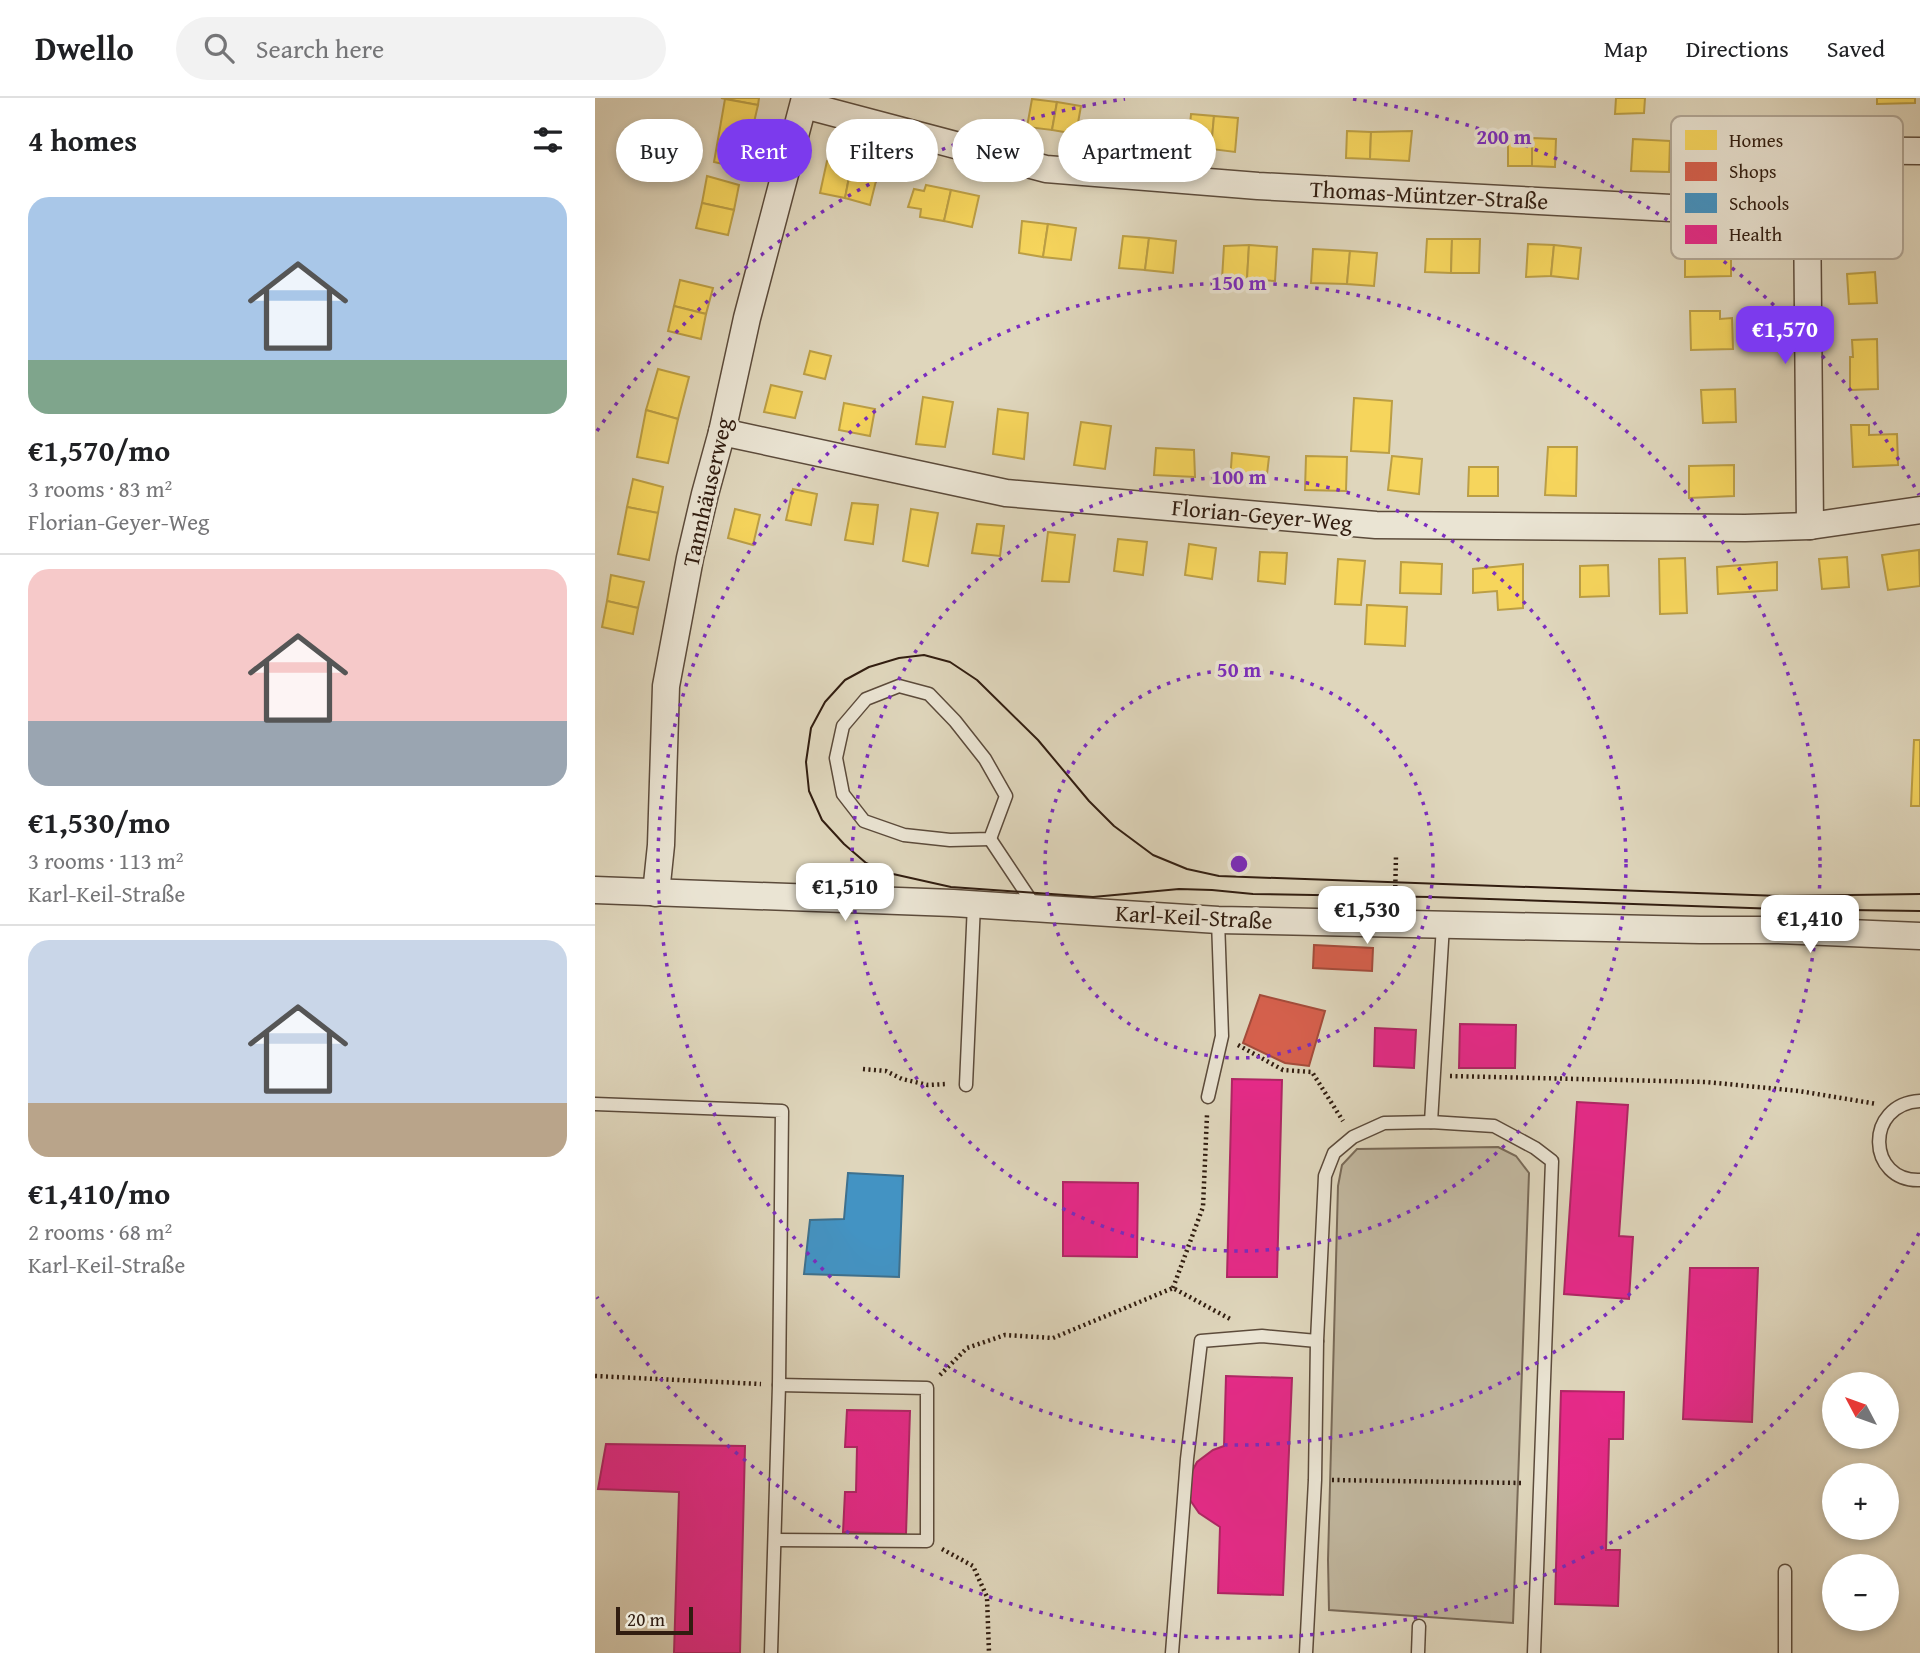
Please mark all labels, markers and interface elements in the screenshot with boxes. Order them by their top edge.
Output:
search box [176,17,666,80]
text: Dwello [35,24,134,72]
icon: search [200,29,238,67]
text: Search here [256,29,384,68]
text: Map [1604,31,1648,66]
text: Directions [1686,31,1789,66]
text: Saved [1827,31,1885,66]
legend [1671,116,1903,259]
text: 4 homes [28,118,137,162]
chip: Buy [616,119,703,182]
chip: Rent [717,119,812,182]
chip: Filters [826,119,938,182]
chip: New [952,119,1044,182]
chip: Apartment [1058,119,1216,182]
icon: filters [529,121,567,159]
text: 200 m [1476,121,1532,152]
text: Homes [1729,126,1783,154]
text: Shops [1729,157,1776,185]
street label: Thomas-Müntzer-Straße [1309,172,1549,217]
text: Schools [1729,189,1789,217]
text: Health [1729,220,1783,248]
icon: home [235,243,361,369]
text: 150 m [1211,267,1267,298]
pin: €1,570 [1728,306,1842,366]
text: €1,570 [1752,312,1818,345]
street label: Tannhäuserweg [673,413,740,570]
text: €1,570/mo [28,428,170,472]
text: 100 m [1211,461,1267,492]
text: 3 rooms · 83 m² [28,472,172,505]
street label: Florian-Geyer-Weg [1170,490,1354,539]
text: Florian-Geyer-Weg [28,505,209,538]
icon: home [235,615,361,741]
text: 50 m [1217,654,1261,685]
text: €1,530/mo [28,800,170,844]
text: 3 rooms · 113 m² [28,844,183,877]
centre of rings [1227,852,1251,876]
pin: €1,510 [788,864,902,923]
text: €1,510 [812,869,878,902]
text: Karl-Keil-Straße [28,877,185,910]
pin: €1,530 [1310,886,1424,946]
text: €1,530 [1334,892,1400,925]
street label: Karl-Keil-Straße [1115,896,1273,937]
pin: €1,410 [1753,896,1867,955]
text: €1,410 [1777,901,1843,934]
icon: home [235,986,361,1112]
text: €1,410/mo [28,1171,170,1215]
text: 2 rooms · 68 m² [28,1215,172,1248]
text: Karl-Keil-Straße [28,1248,185,1281]
north arrow [1822,1372,1899,1449]
map controls [1822,1372,1899,1631]
button: + [1822,1463,1899,1540]
button: − [1822,1554,1899,1631]
scale bar [616,1604,693,1636]
text: 20 m [627,1605,665,1633]

